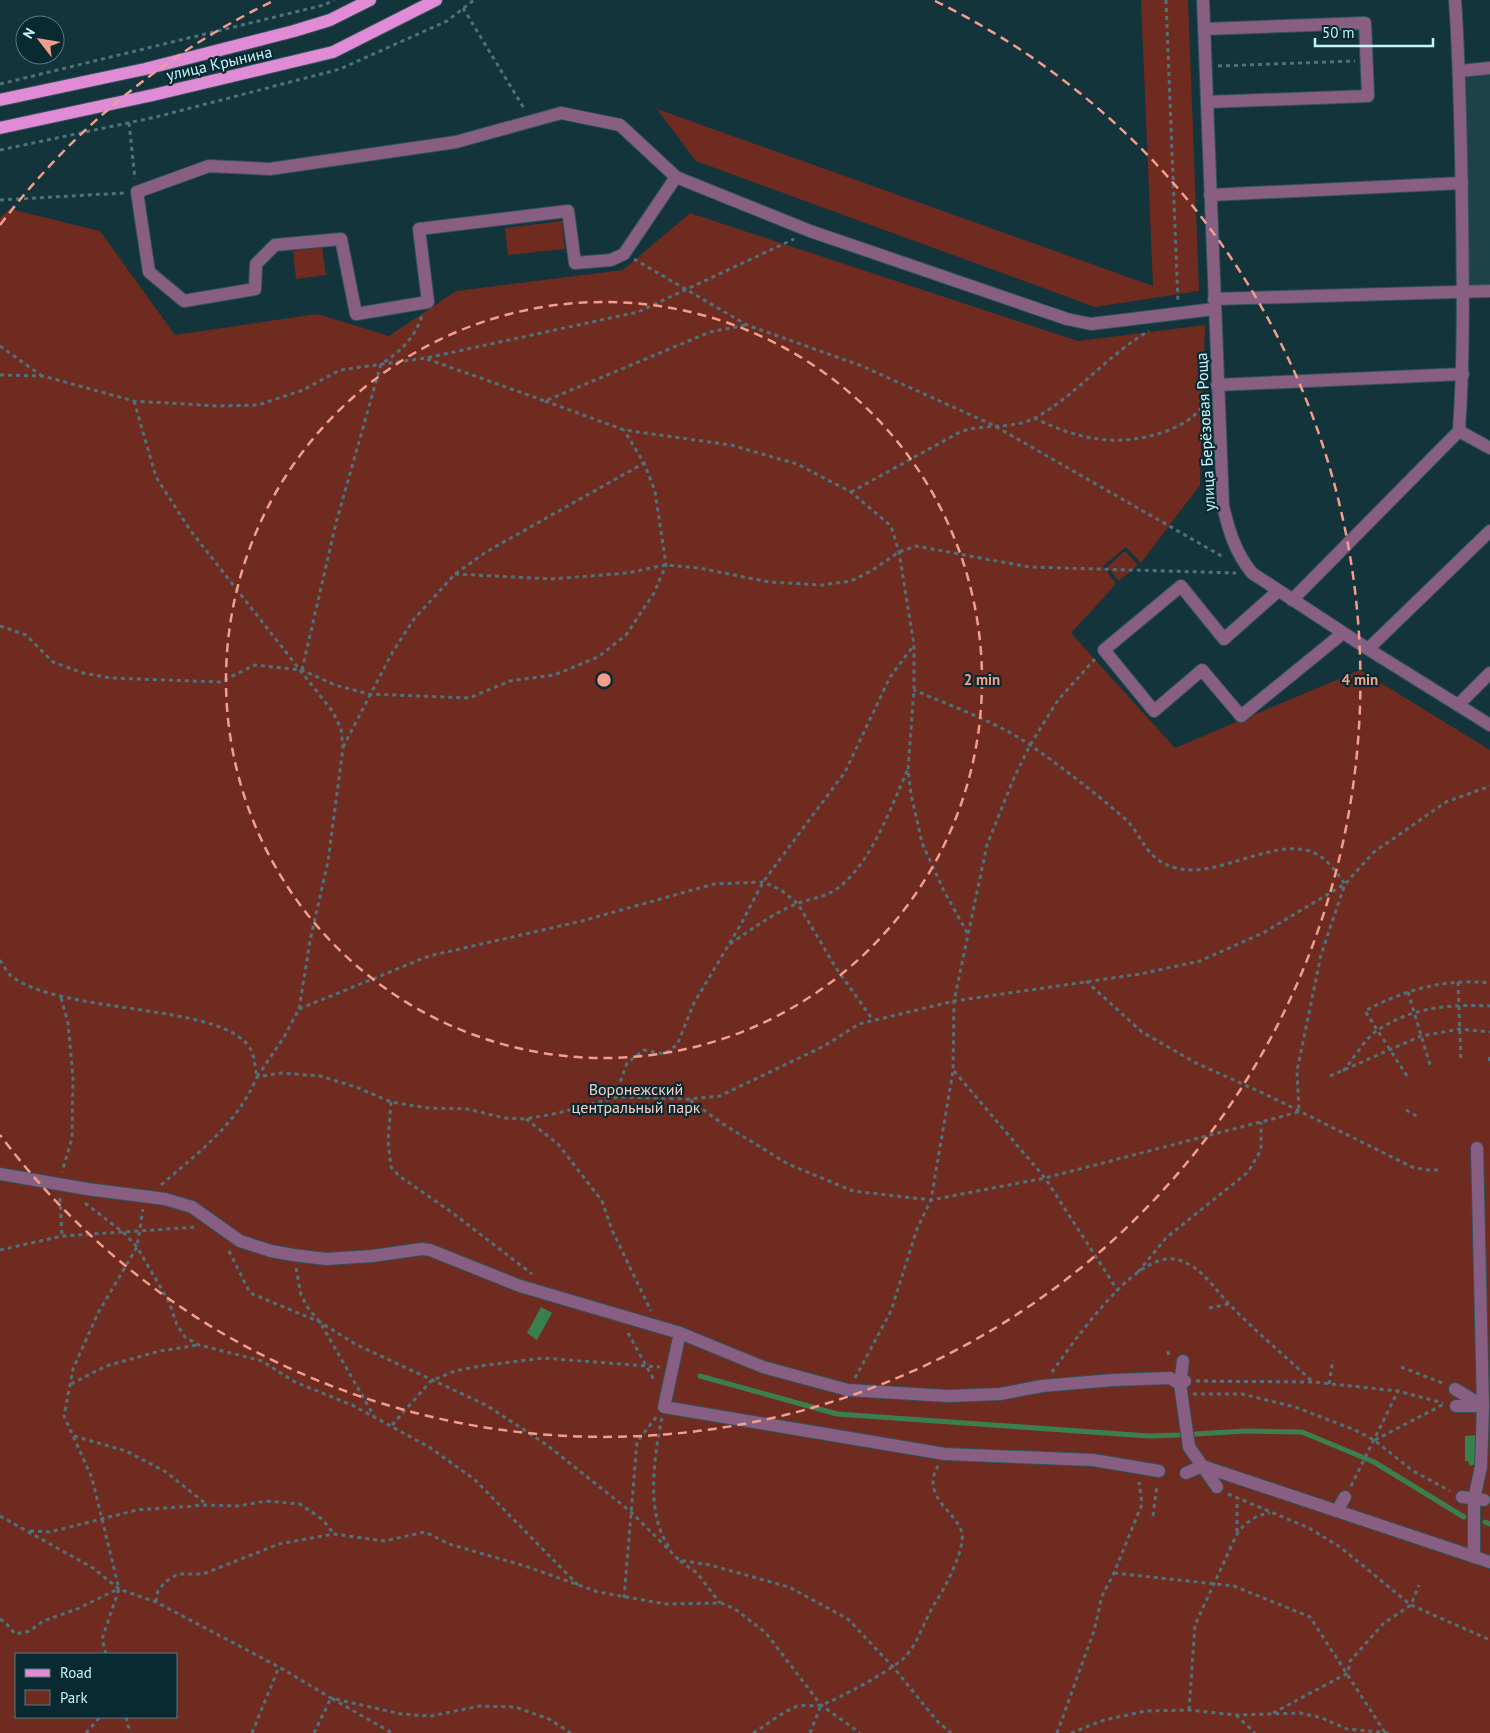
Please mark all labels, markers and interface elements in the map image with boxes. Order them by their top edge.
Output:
north arrow [15,15,65,65]
scale bar [1315,15,1432,47]
text: 50 m [1322,23,1355,42]
text: N [19,25,39,42]
street label: улица Крынина [164,41,274,85]
street label: улица Берёзовая Роща [1191,352,1219,512]
text: 2 min [964,670,1000,689]
text: 4 min [1342,670,1378,689]
centre of rings [595,671,613,689]
park label: Воронежский центральный парк [572,1079,701,1117]
legend [15,1653,178,1718]
text: Road [60,1663,92,1682]
text: Park [60,1688,88,1707]

